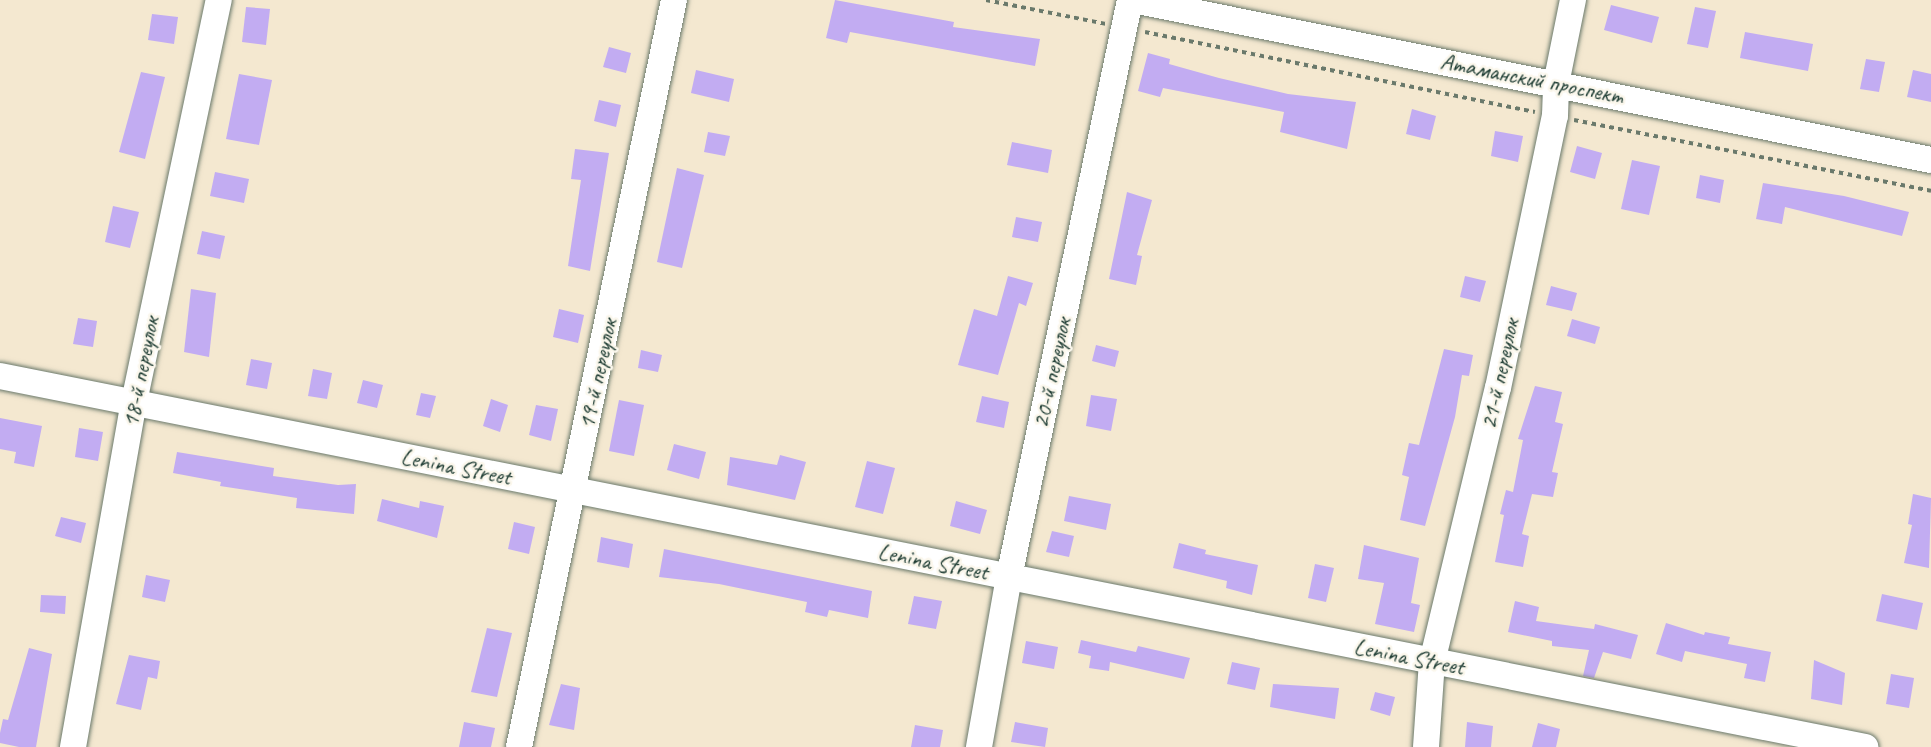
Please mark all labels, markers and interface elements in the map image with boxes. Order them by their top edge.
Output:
street label: Атаманский проспект [1438,47,1626,111]
street label: 18-й переулок [116,314,166,430]
street label: 20-й переулок [1026,315,1078,431]
street label: 19-й переулок [572,316,624,432]
street label: 21-й переулок [1474,316,1526,432]
street label: Lenina Street [398,442,514,492]
street label: Lenina Street [875,537,991,587]
street label: Lenina Street [1351,632,1467,682]

